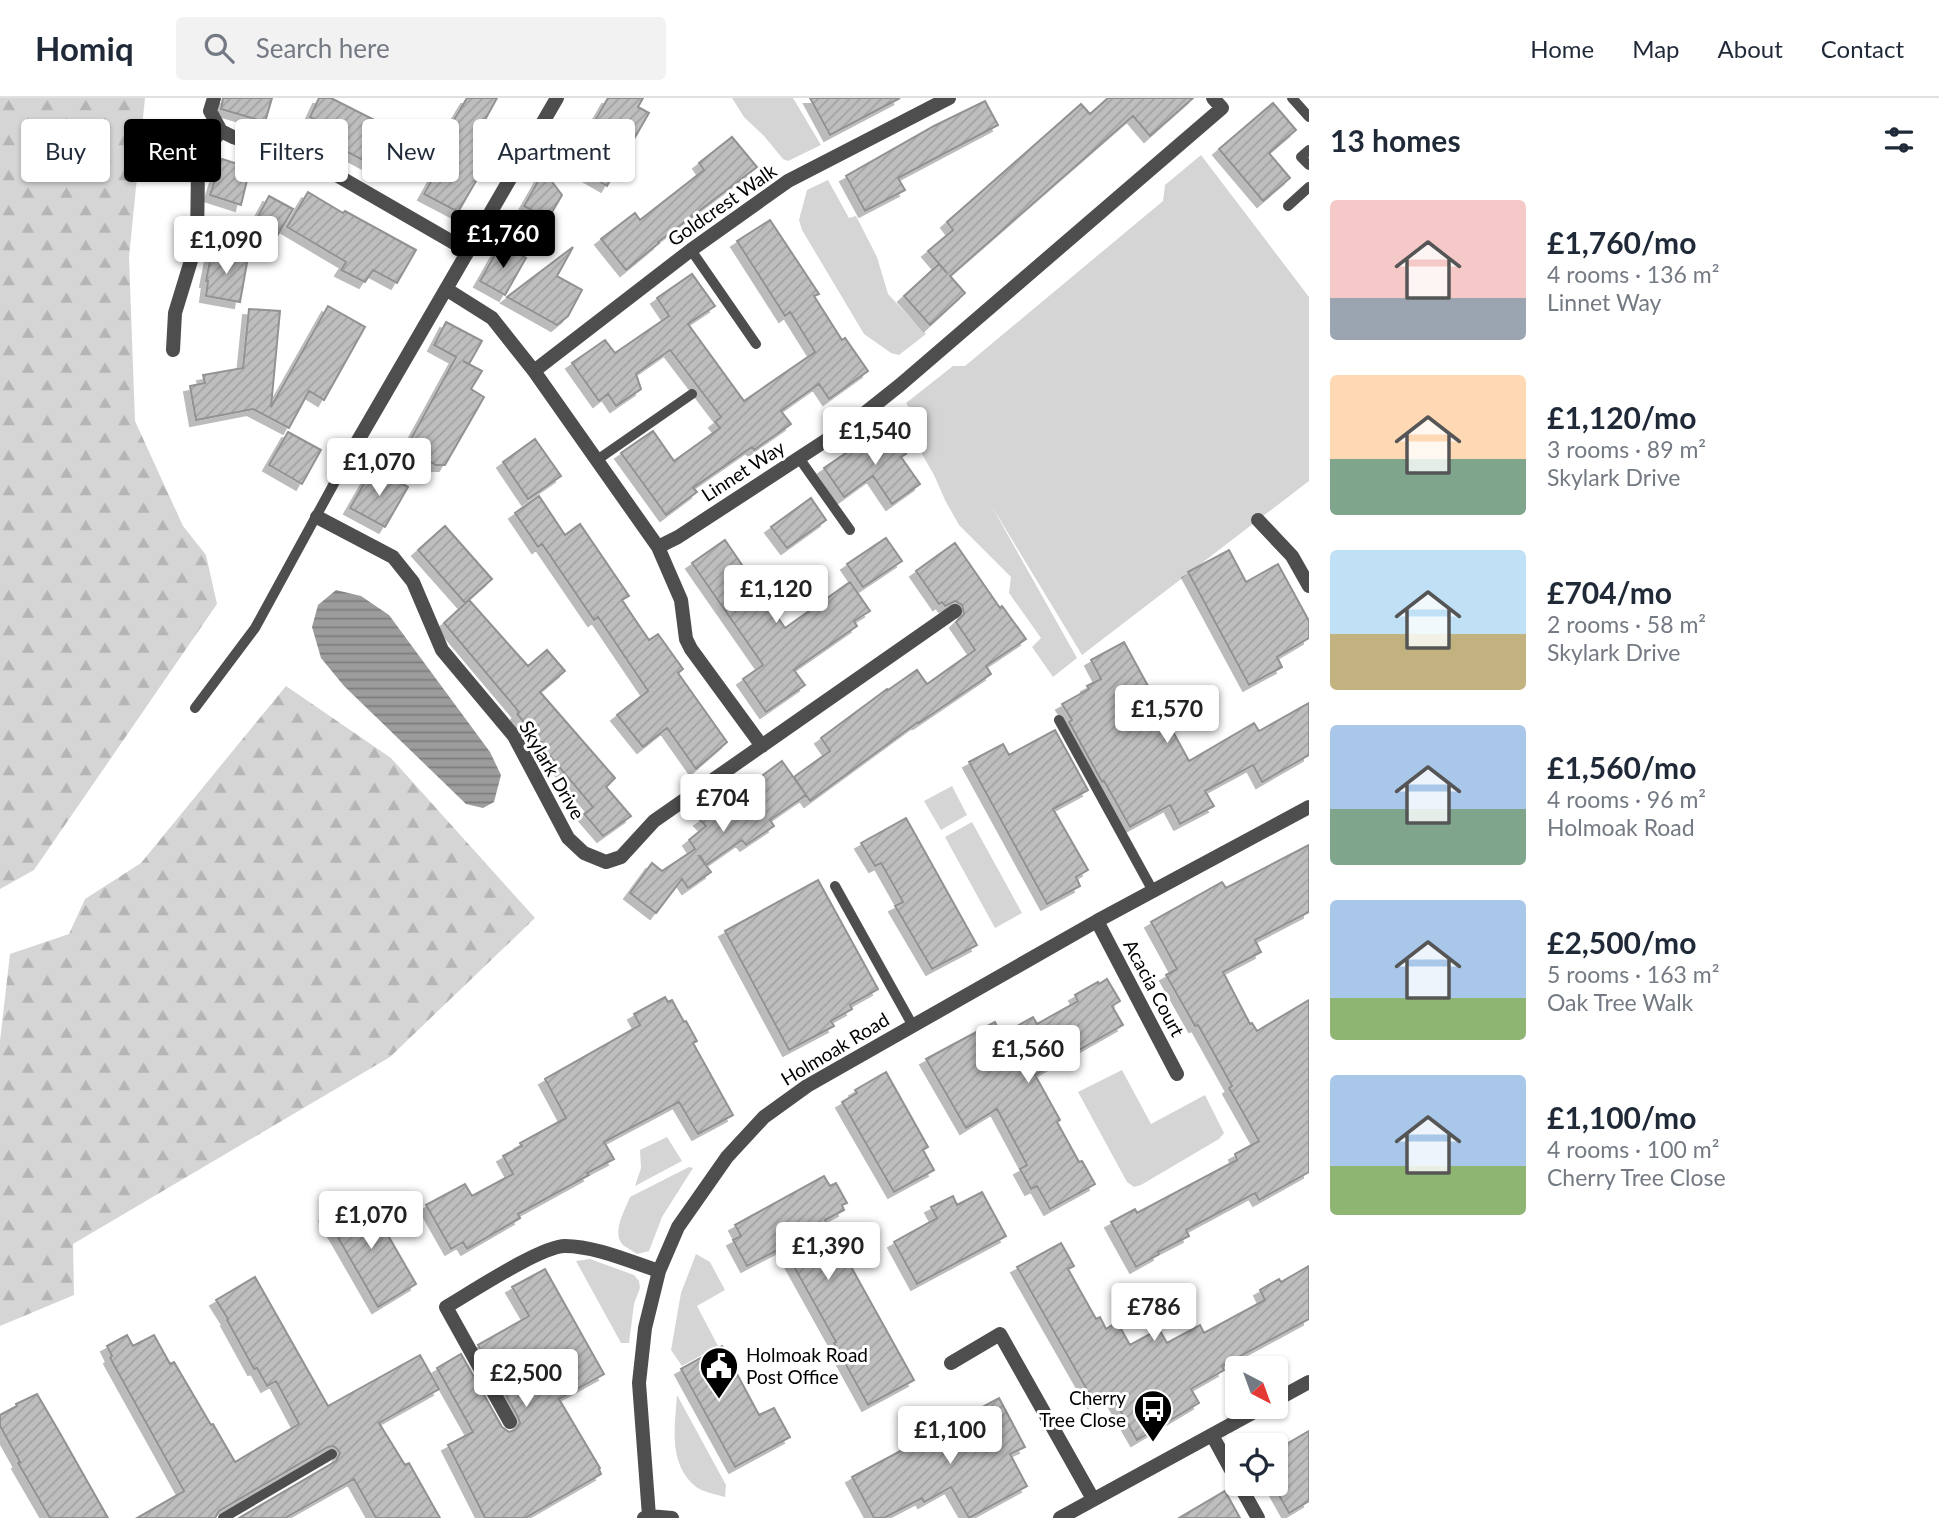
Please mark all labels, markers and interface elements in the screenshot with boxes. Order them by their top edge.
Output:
search box [176,17,666,80]
text: Homiq [35,28,134,68]
icon: search [200,29,238,67]
text: Search here [256,32,390,64]
text: Home [1530,34,1594,63]
text: Map [1632,34,1680,63]
text: About [1718,34,1783,63]
text: Contact [1821,34,1904,63]
chip: Buy [21,119,110,182]
chip: Rent [124,119,221,182]
chip: Filters [235,119,348,182]
chip: New [362,119,459,182]
chip: Apartment [473,119,635,182]
icon: filters [1880,121,1918,159]
text: 13 homes [1330,122,1461,158]
street label: Goldcrest Walk [663,159,781,250]
pin: £1,760 [446,211,560,270]
pin: £1,090 [169,216,283,276]
text: £1,760 [467,219,539,247]
text: £1,760/mo [1547,224,1696,260]
text: £1,090 [190,225,262,253]
icon: home [1386,228,1470,312]
text: 4 rooms · 136 m² [1547,260,1719,288]
text: Linnet Way [1547,288,1661,316]
text: £1,120/mo [1547,399,1696,435]
icon: home [1386,403,1470,487]
pin: £1,540 [818,408,932,467]
text: £1,540 [839,416,911,444]
street label: Linnet Way [697,435,789,506]
text: 3 rooms · 89 m² [1547,435,1706,463]
pin: £1,070 [322,438,436,498]
text: £1,070 [343,447,415,475]
text: Skylark Drive [1547,463,1680,491]
pin: £1,120 [719,566,833,625]
text: £1,120 [740,574,812,602]
text: £704/mo [1547,574,1672,610]
icon: home [1386,578,1470,662]
text: 2 rooms · 58 m² [1547,610,1706,638]
text: Skylark Drive [1547,638,1680,666]
pin: £1,570 [1110,686,1224,745]
text: £1,570 [1131,694,1203,722]
street label: Skylark Drive [515,716,590,823]
text: £1,560/mo [1547,749,1696,785]
icon: home [1386,753,1470,837]
pin: £704 [682,774,764,834]
text: £704 [696,783,750,811]
text: 4 rooms · 96 m² [1547,785,1706,813]
text: Holmoak Road [1547,813,1695,841]
text: £2,500/mo [1547,924,1696,960]
icon: home [1386,928,1470,1012]
street label: Acacia Court [1119,935,1190,1040]
text: 5 rooms · 163 m² [1547,960,1719,988]
text: Oak Tree Walk [1547,988,1693,1016]
street label: Holmoak Road [777,1007,893,1090]
pin: £1,560 [971,1026,1085,1085]
text: £1,560 [992,1034,1064,1062]
text: £1,100/mo [1547,1099,1696,1135]
icon: home [1386,1103,1470,1187]
text: 4 rooms · 100 m² [1547,1135,1719,1163]
text: Cherry Tree Close [1547,1163,1726,1191]
pin: £1,070 [314,1192,428,1251]
text: £1,070 [335,1200,407,1228]
pin: £1,390 [771,1222,885,1282]
text: £1,390 [792,1231,864,1259]
pin: £786 [1113,1284,1195,1343]
text: £786 [1127,1292,1181,1320]
place label: Holmoak Road Post Office [746,1343,868,1388]
public building icon: Holmoak Road Post Office [698,1345,740,1400]
pin: £2,500 [469,1350,583,1409]
north arrow [1225,1356,1288,1419]
map controls [1225,1356,1288,1496]
text: £2,500 [490,1358,562,1386]
place label: Cherry Tree Close [1039,1386,1126,1431]
bus stop icon: Cherry Tree Close [1132,1388,1174,1443]
pin: £1,100 [893,1406,1007,1466]
text: £1,100 [914,1415,986,1443]
button: locate [1225,1433,1288,1496]

